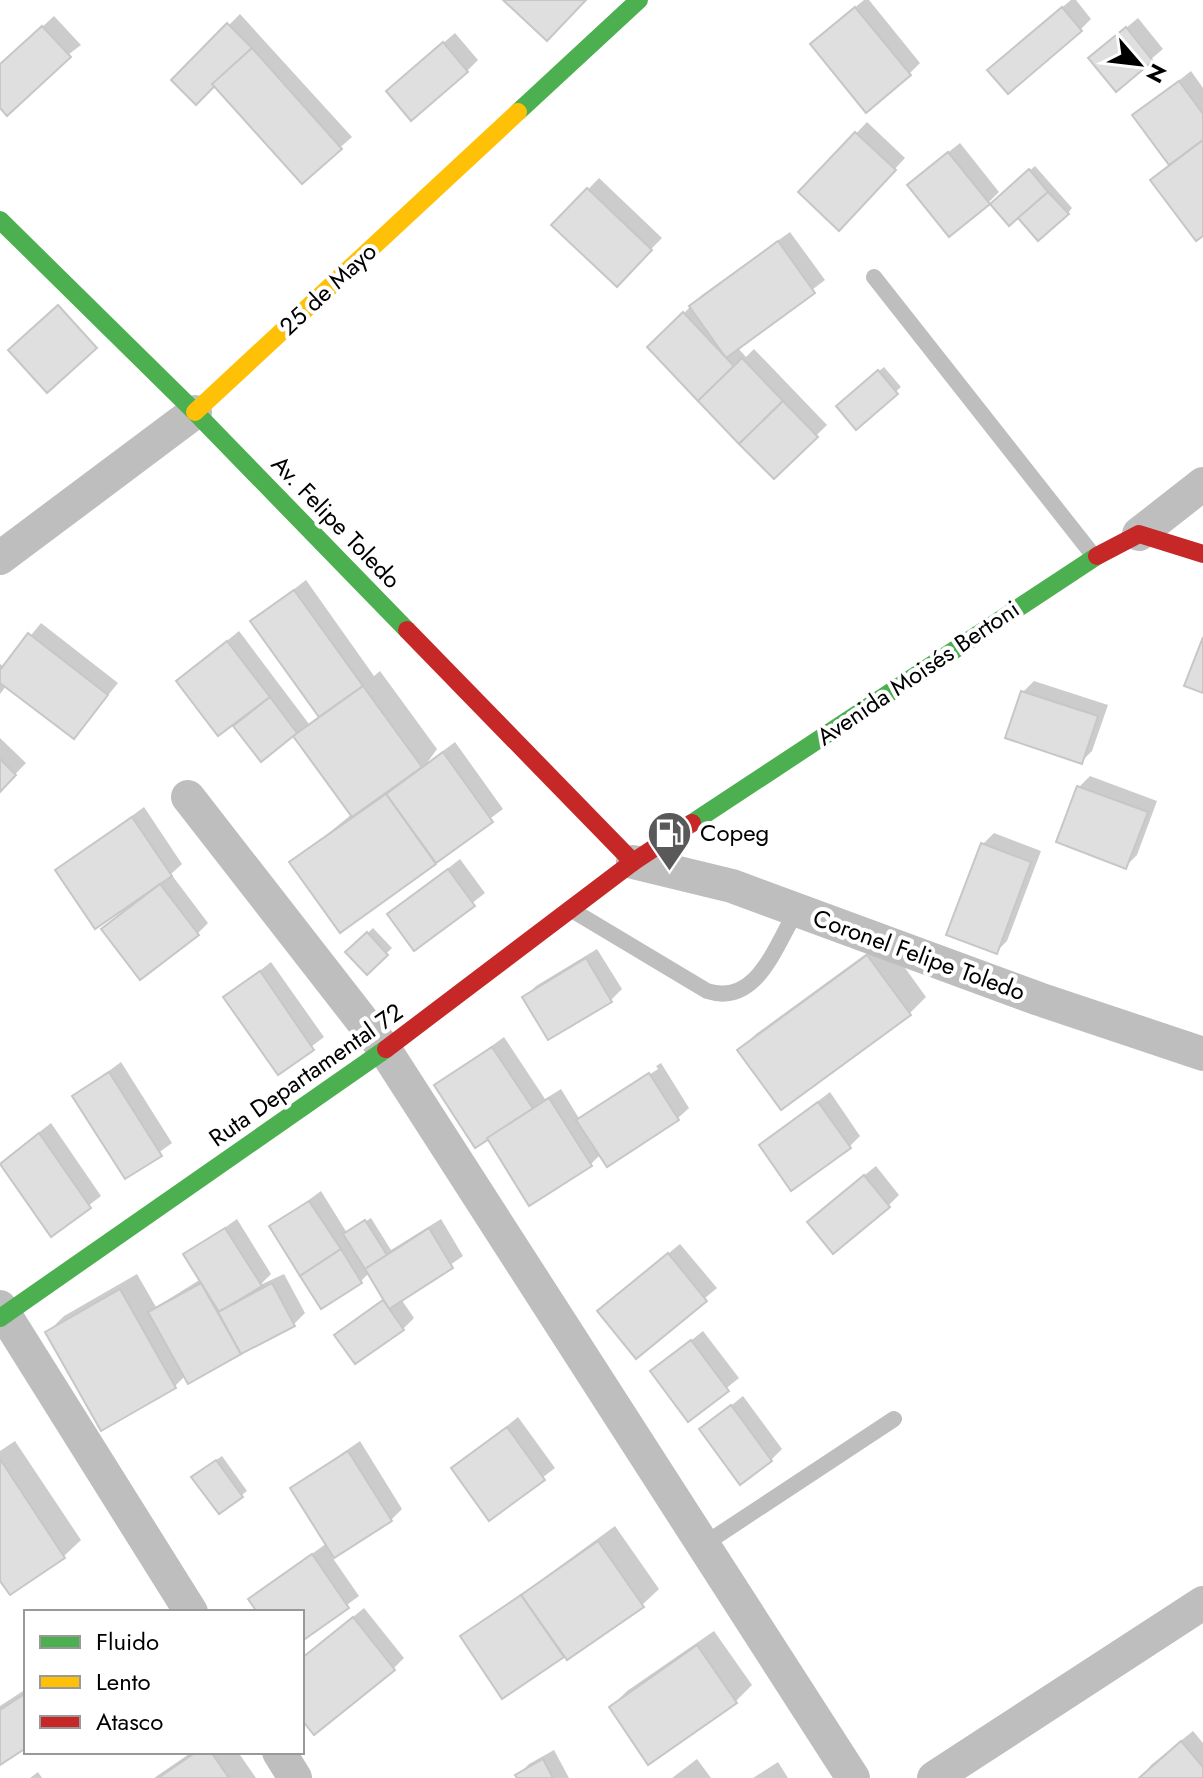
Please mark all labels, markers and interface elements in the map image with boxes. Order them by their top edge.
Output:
north arrow [1099,24,1179,104]
text: N [1138,58,1175,89]
street label: 25 de Mayo [271,234,384,343]
street label: Av. Felipe Toledo [264,447,409,596]
street label: Avenida Moisés Bertoni [809,592,1026,754]
fuel station icon: Copeg [645,809,693,872]
place label: Copeg [700,815,769,850]
street label: Coronel Felipe Toledo [808,900,1030,1009]
street label: Ruta Departamental 72 [201,994,410,1155]
legend [24,1610,304,1754]
text: Fluido [96,1624,159,1659]
text: Lento [96,1664,151,1699]
text: Atasco [96,1704,163,1739]

